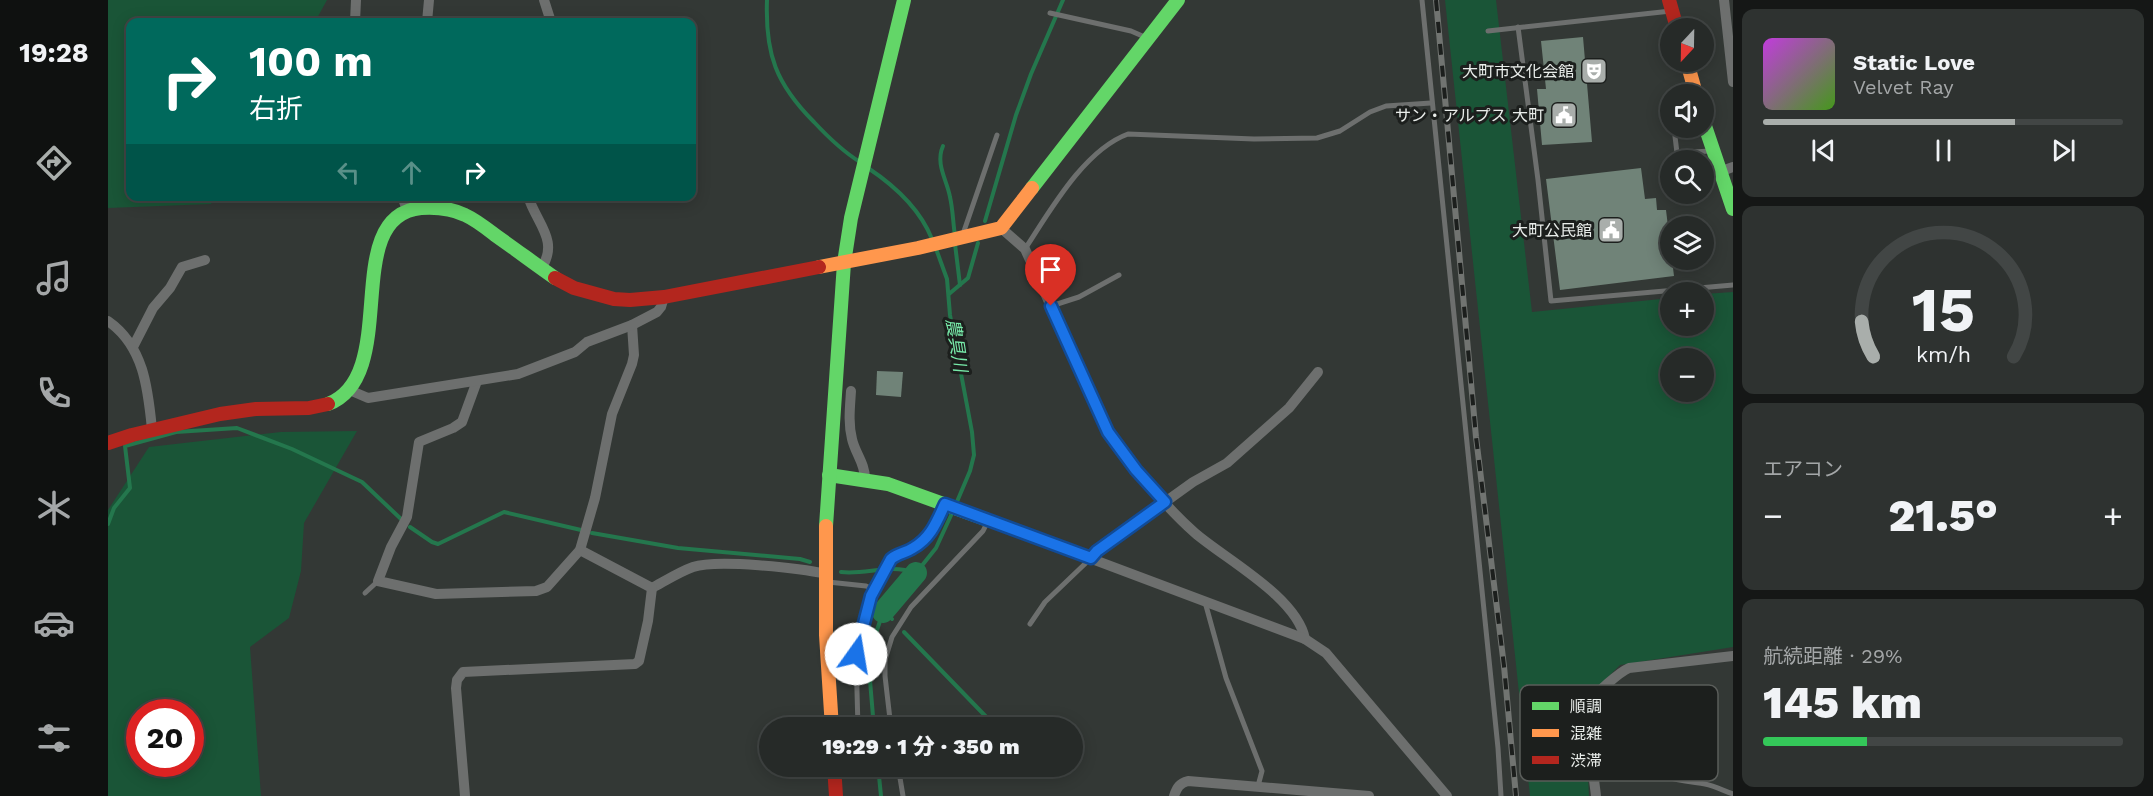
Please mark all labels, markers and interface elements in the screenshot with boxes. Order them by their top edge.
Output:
north arrow [1660,18,1714,72]
map controls [1660,18,1714,402]
text: 19:28 [19,37,89,69]
text: 100 m [249,37,373,86]
icon: right [150,42,228,120]
text: Static Love [1853,50,1975,75]
theatre icon: 大町市文化会館 [1579,56,1609,86]
place label: 大町市文化会館 [1462,62,1574,81]
text: Velvet Ray [1853,75,1954,99]
button: sound [1660,84,1714,138]
text: 右折 [249,93,303,125]
public building icon: サン・アルプス 大町 [1549,100,1579,130]
place label: サン・アルプス 大町 [1395,106,1544,125]
icon: previous [1807,134,1840,167]
icon: pause [1927,134,1960,167]
icon: next [2047,134,2080,167]
icon: directions [33,142,75,184]
button: search [1660,150,1714,204]
icon: left [332,156,365,189]
icon: ahead [395,156,428,189]
icon: right [458,156,491,189]
public building icon: 大町公民館 [1596,215,1626,245]
button: layers [1660,216,1714,270]
place label: 大町公民館 [1512,221,1592,240]
pin [1025,244,1076,306]
icon: arrive [1034,253,1067,286]
icon: music [33,257,75,299]
text: 15 [1911,273,1975,346]
button: + [1660,282,1714,336]
water label: 農具川 [942,317,972,375]
text: km/h [1915,342,1971,367]
button: − [1660,348,1714,402]
icon: phone [33,372,75,414]
text: エアコン [1763,457,1843,481]
icon: climate [33,487,75,529]
text: 21.5° [1888,489,1998,542]
text: − [1763,496,1783,535]
text: + [2103,496,2123,535]
icon: car [33,602,75,644]
position arrow [824,622,888,686]
text: 航続距離 · 29% [1763,644,1902,668]
text: 145 km [1763,676,1922,729]
legend [1520,685,1718,781]
text: 順調 [1570,697,1602,716]
speed limit sign: 20 [126,699,204,777]
icon: filters [33,717,75,759]
text: 混雑 [1570,724,1602,743]
text: 19:29 · 1 分 · 350 m [822,734,1020,759]
text: 渋滞 [1570,751,1602,770]

